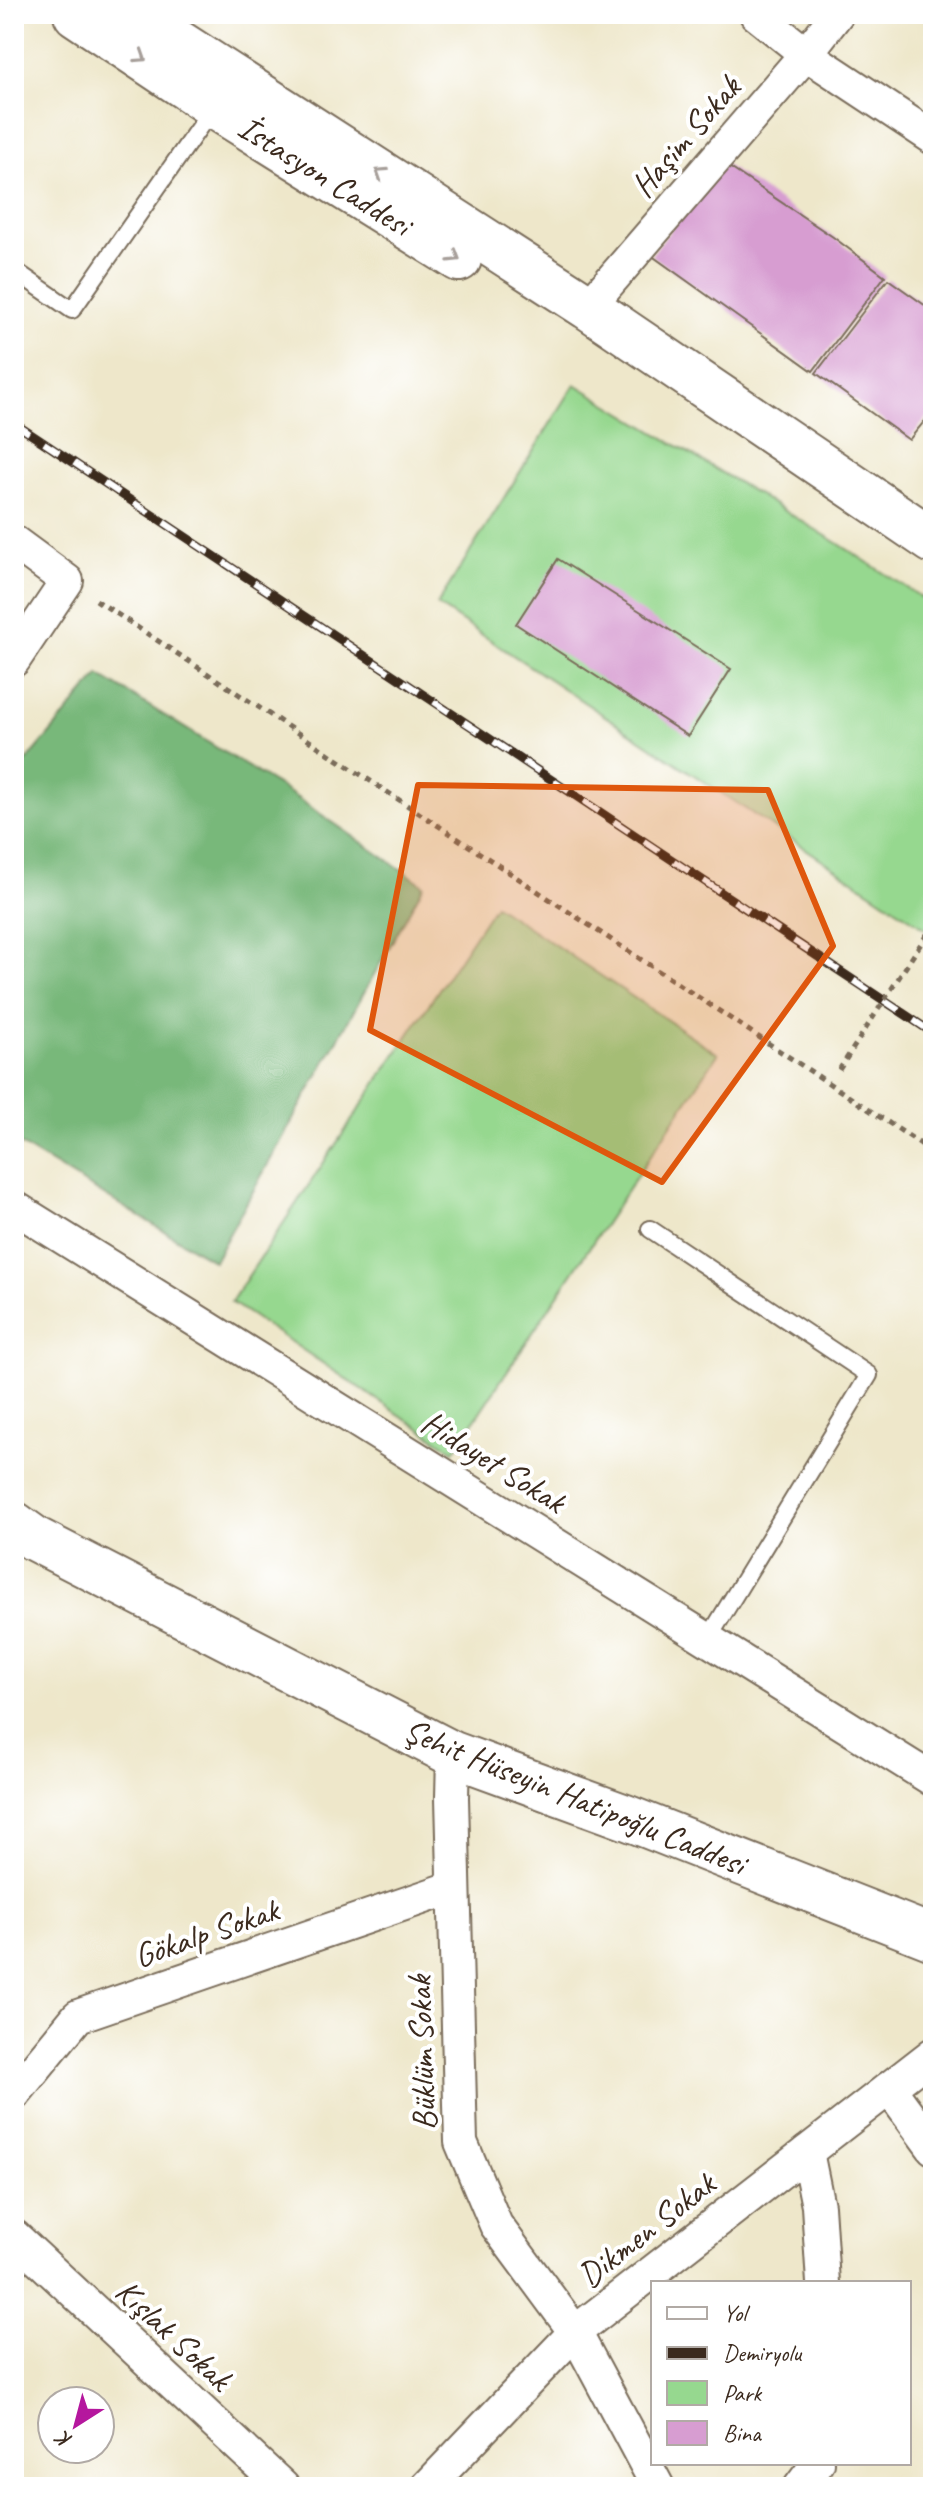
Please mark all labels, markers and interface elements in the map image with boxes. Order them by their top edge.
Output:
one-way arrow [133,47,147,62]
street label: Haşim Sokak [621,65,751,206]
street label: İstasyon Caddesi [230,105,422,247]
one-way arrow [375,168,390,183]
one-way arrow [446,247,461,262]
street label: Hidayet Sokak [414,1400,576,1524]
street label: Şehit Hüseyin Hatipoğlu Caddesi [398,1708,755,1886]
street label: Gökalp Sokak [128,1887,286,1977]
street label: Büklüm Sokak [397,1972,446,2131]
street label: Dikmen Sokak [569,2161,726,2296]
street label: Kışlak Sokak [107,2270,243,2401]
legend [651,2281,911,2465]
text: Yol [723,2298,750,2328]
text: Demiryolu [723,2338,803,2368]
text: Park [723,2378,763,2408]
north arrow [36,2385,116,2465]
text: Bina [723,2418,762,2448]
text: K [48,2423,78,2455]

